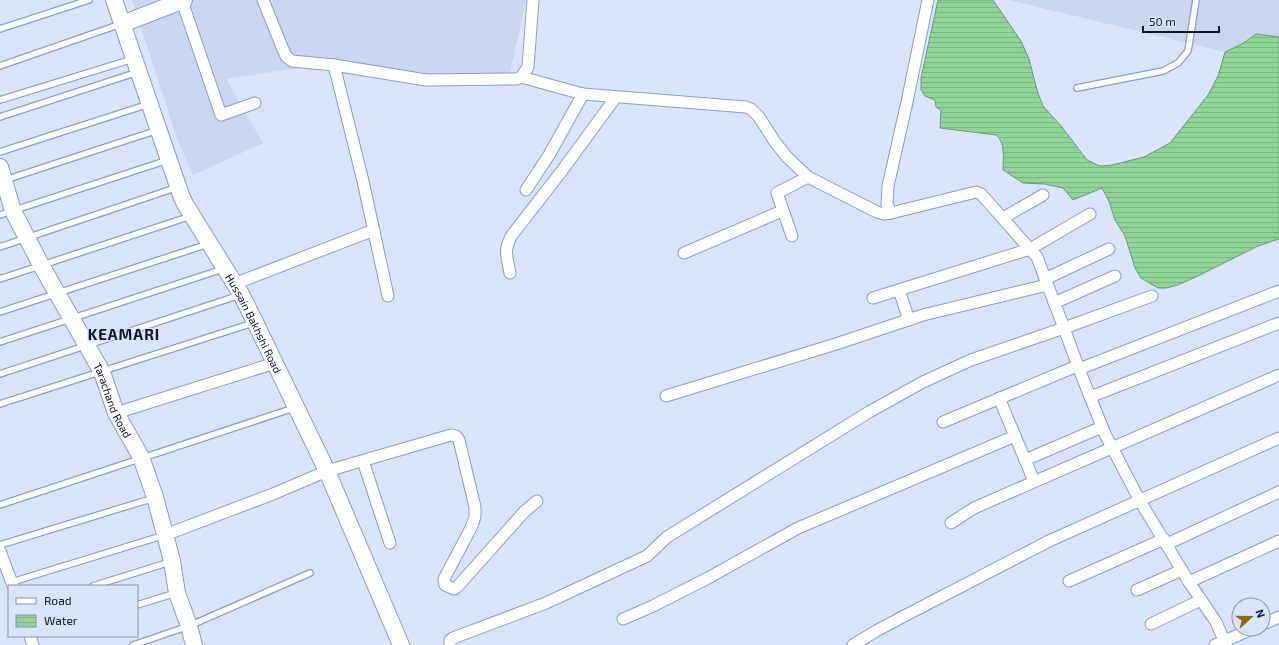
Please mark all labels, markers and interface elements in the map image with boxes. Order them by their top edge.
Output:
scale bar [1143,8,1219,34]
text: 50 m [1149,14,1176,28]
street label: Hussain Bakhshi Road [223,271,285,375]
district label: KEAMARI [88,325,160,343]
street label: Tarachand Road [91,360,135,440]
legend [8,585,138,637]
text: Road [44,593,72,607]
north arrow [1231,597,1271,637]
text: N [1253,607,1268,619]
text: Water [44,613,78,627]

